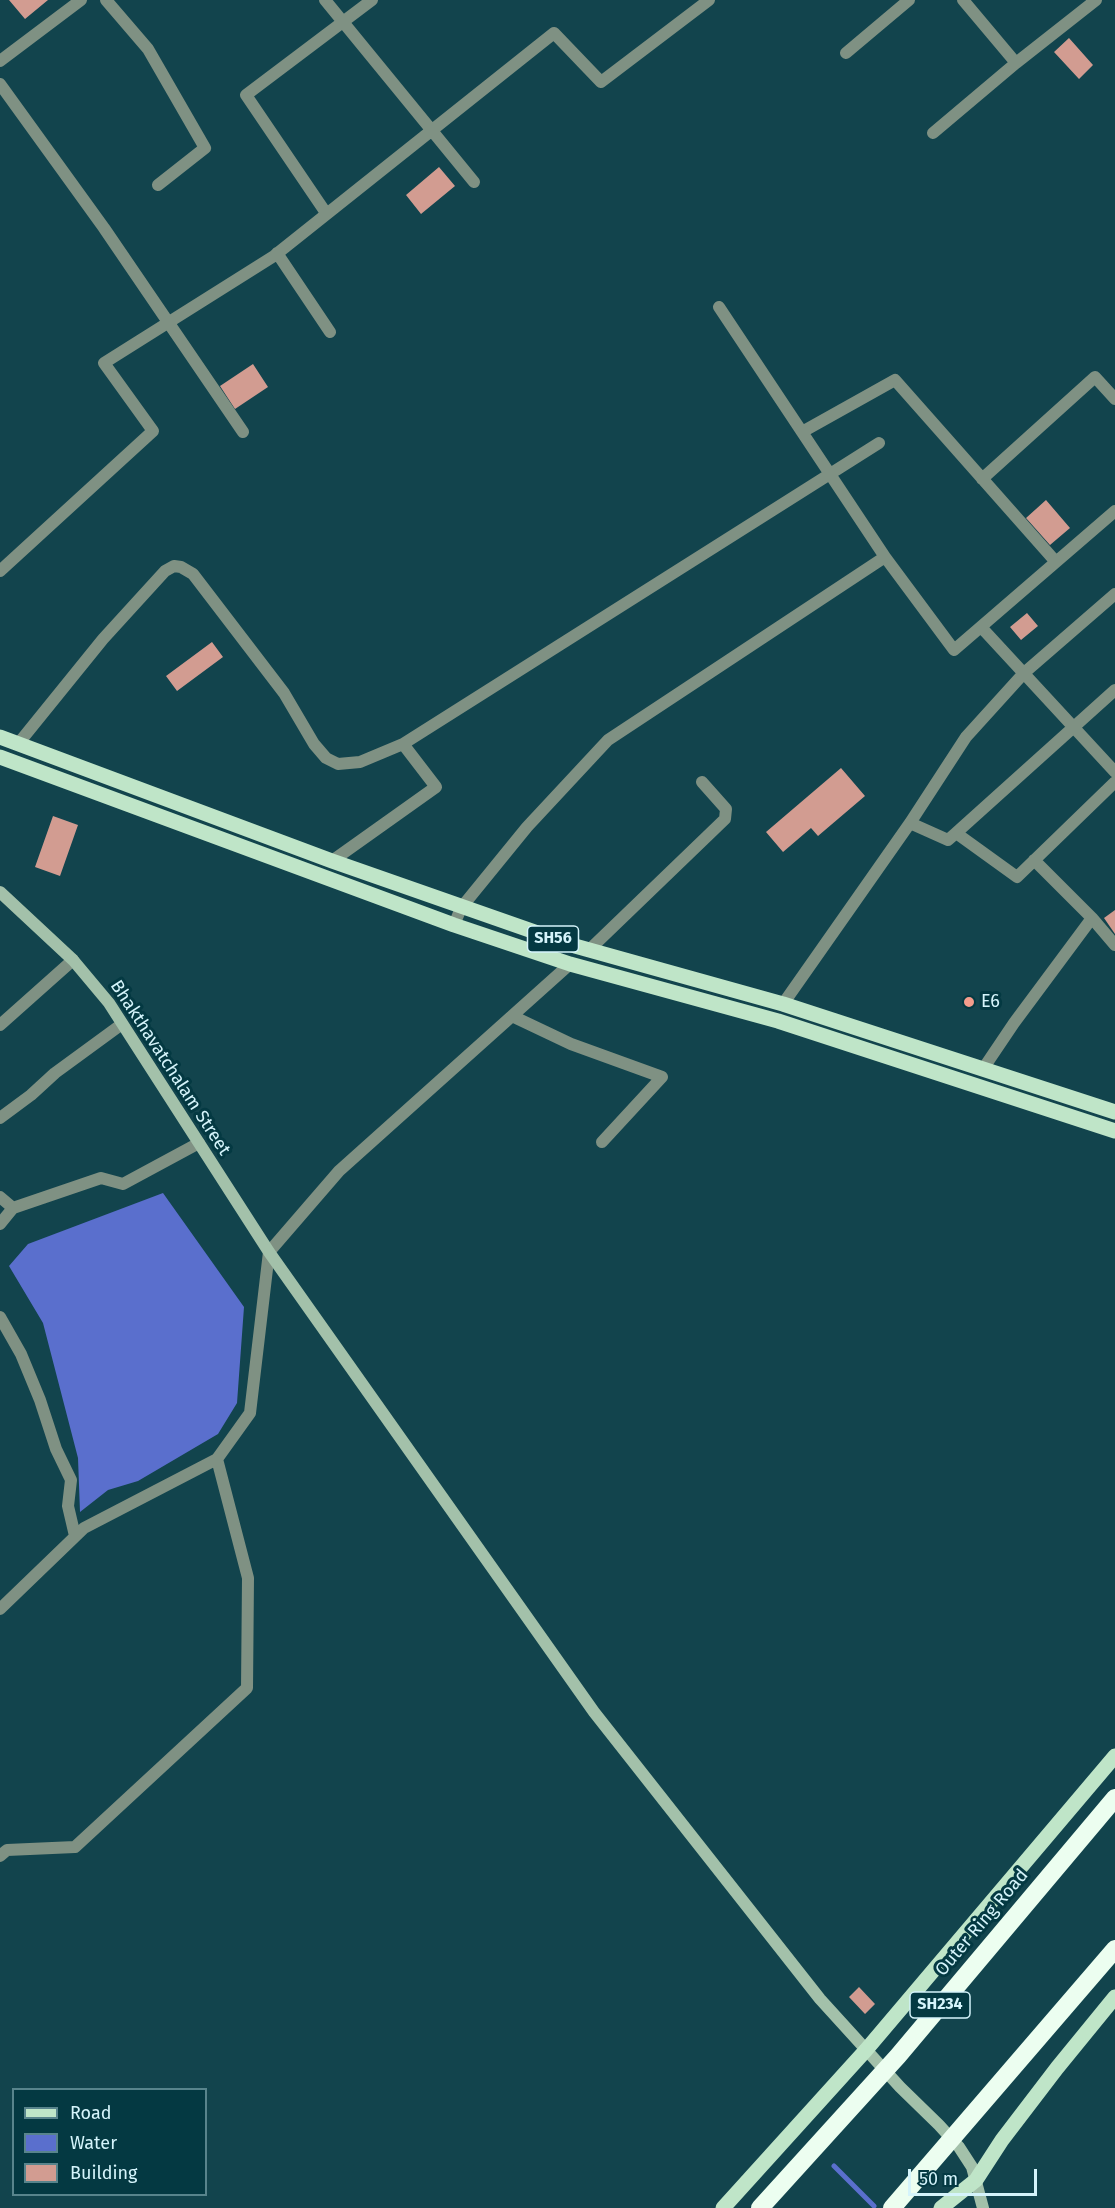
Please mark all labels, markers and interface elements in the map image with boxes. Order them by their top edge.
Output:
road number: SH56 [528,926,578,952]
street label: Bhakthavatchalam Street [105,976,235,1160]
place label: E6 [981,991,1000,1013]
marker: E6 [962,995,976,1009]
street label: Outer Ring Road [931,1865,1033,1981]
road number: SH234 [910,1992,970,2018]
legend [12,2088,207,2196]
text: Road [70,2102,112,2124]
text: Water [70,2132,117,2154]
scale bar [911,2157,1040,2195]
text: Building [70,2162,137,2184]
text: 50 m [919,2168,958,2190]

